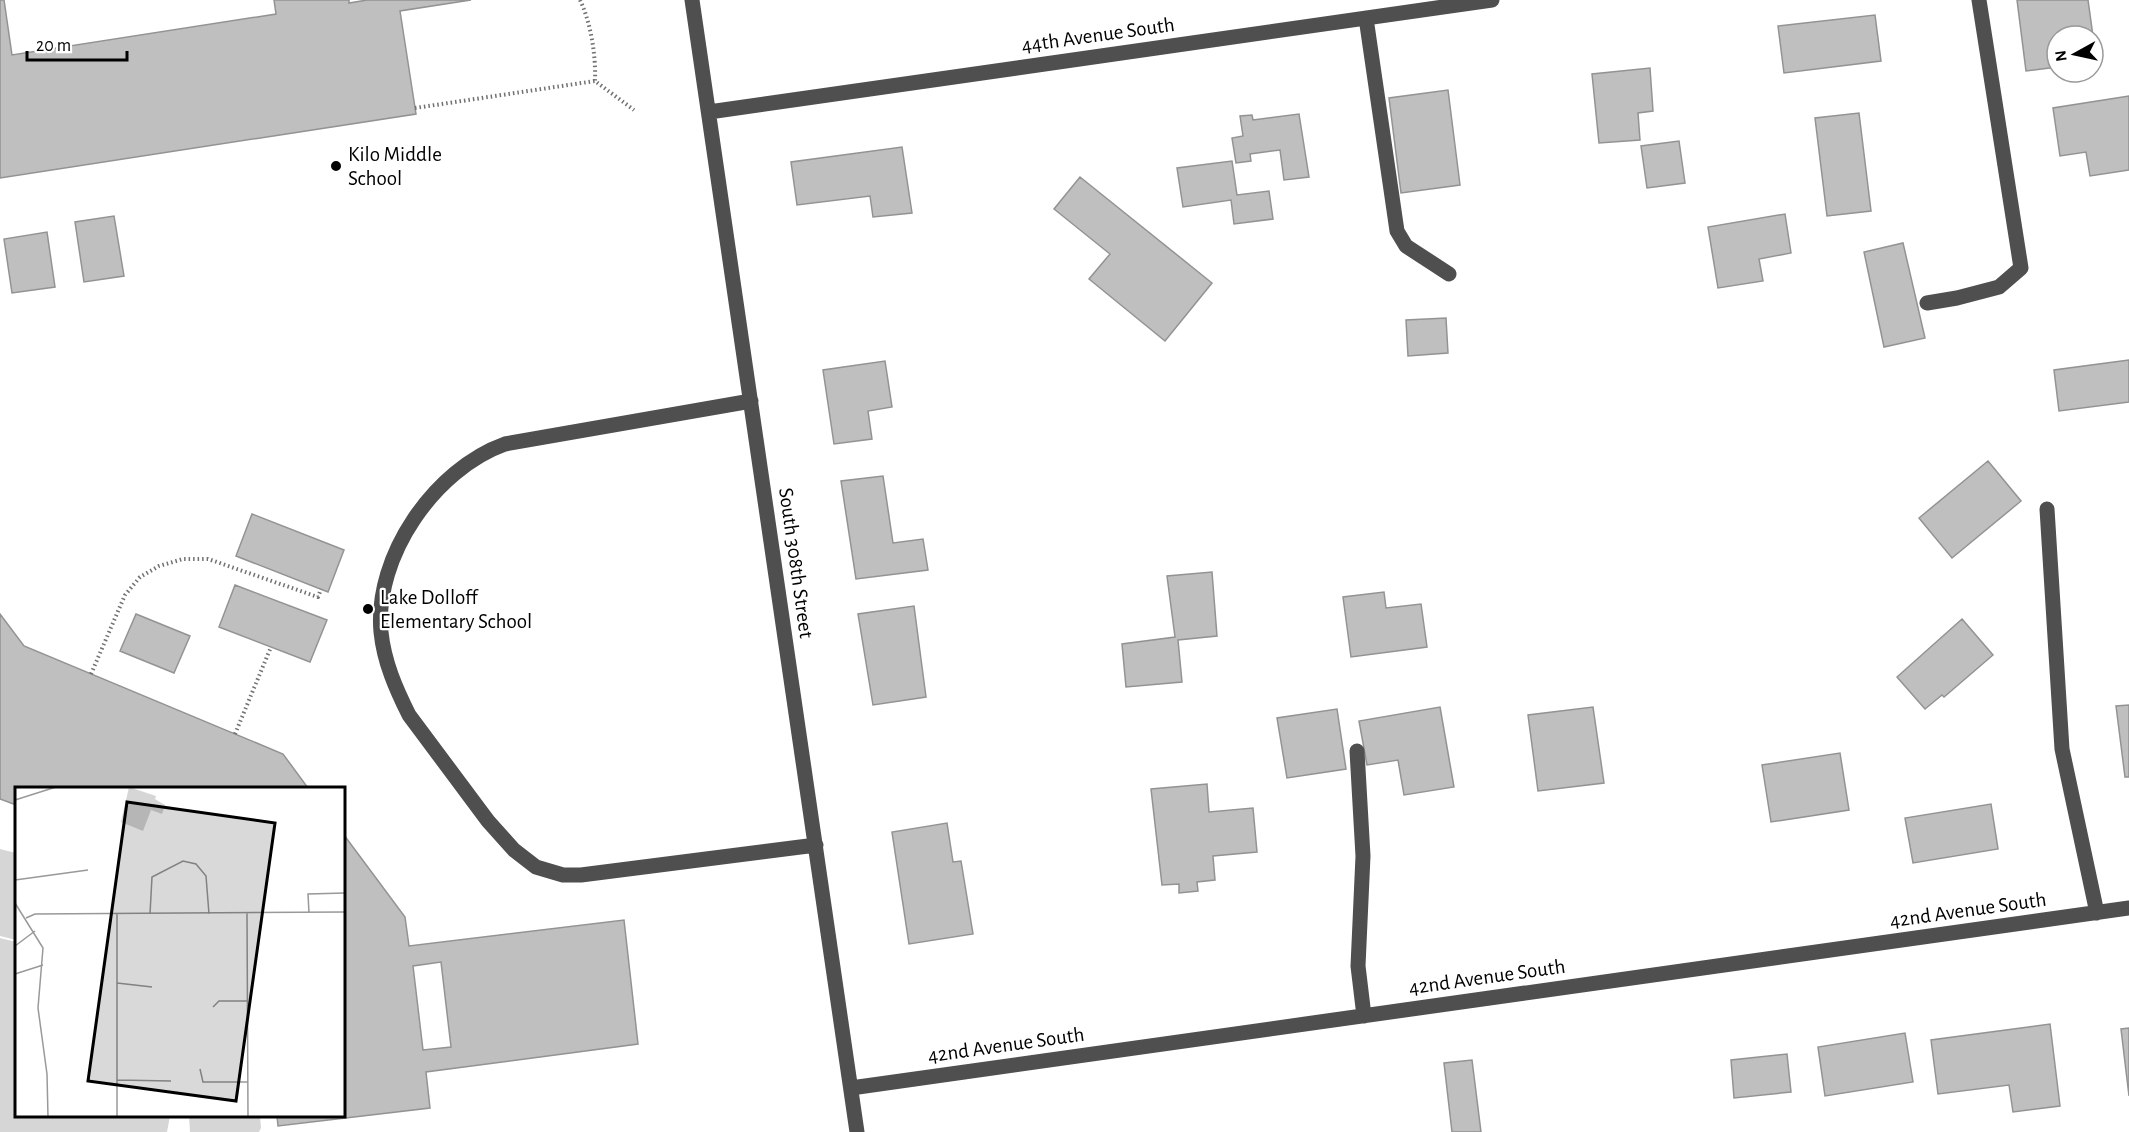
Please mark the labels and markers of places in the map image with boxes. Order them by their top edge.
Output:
place label: Kilo Middle School [348,144,442,189]
marker: Kilo Middle School [329,159,343,173]
place label: Lake Dolloff Elementary School [380,587,532,632]
marker: Lake Dolloff Elementary School [361,602,375,616]

